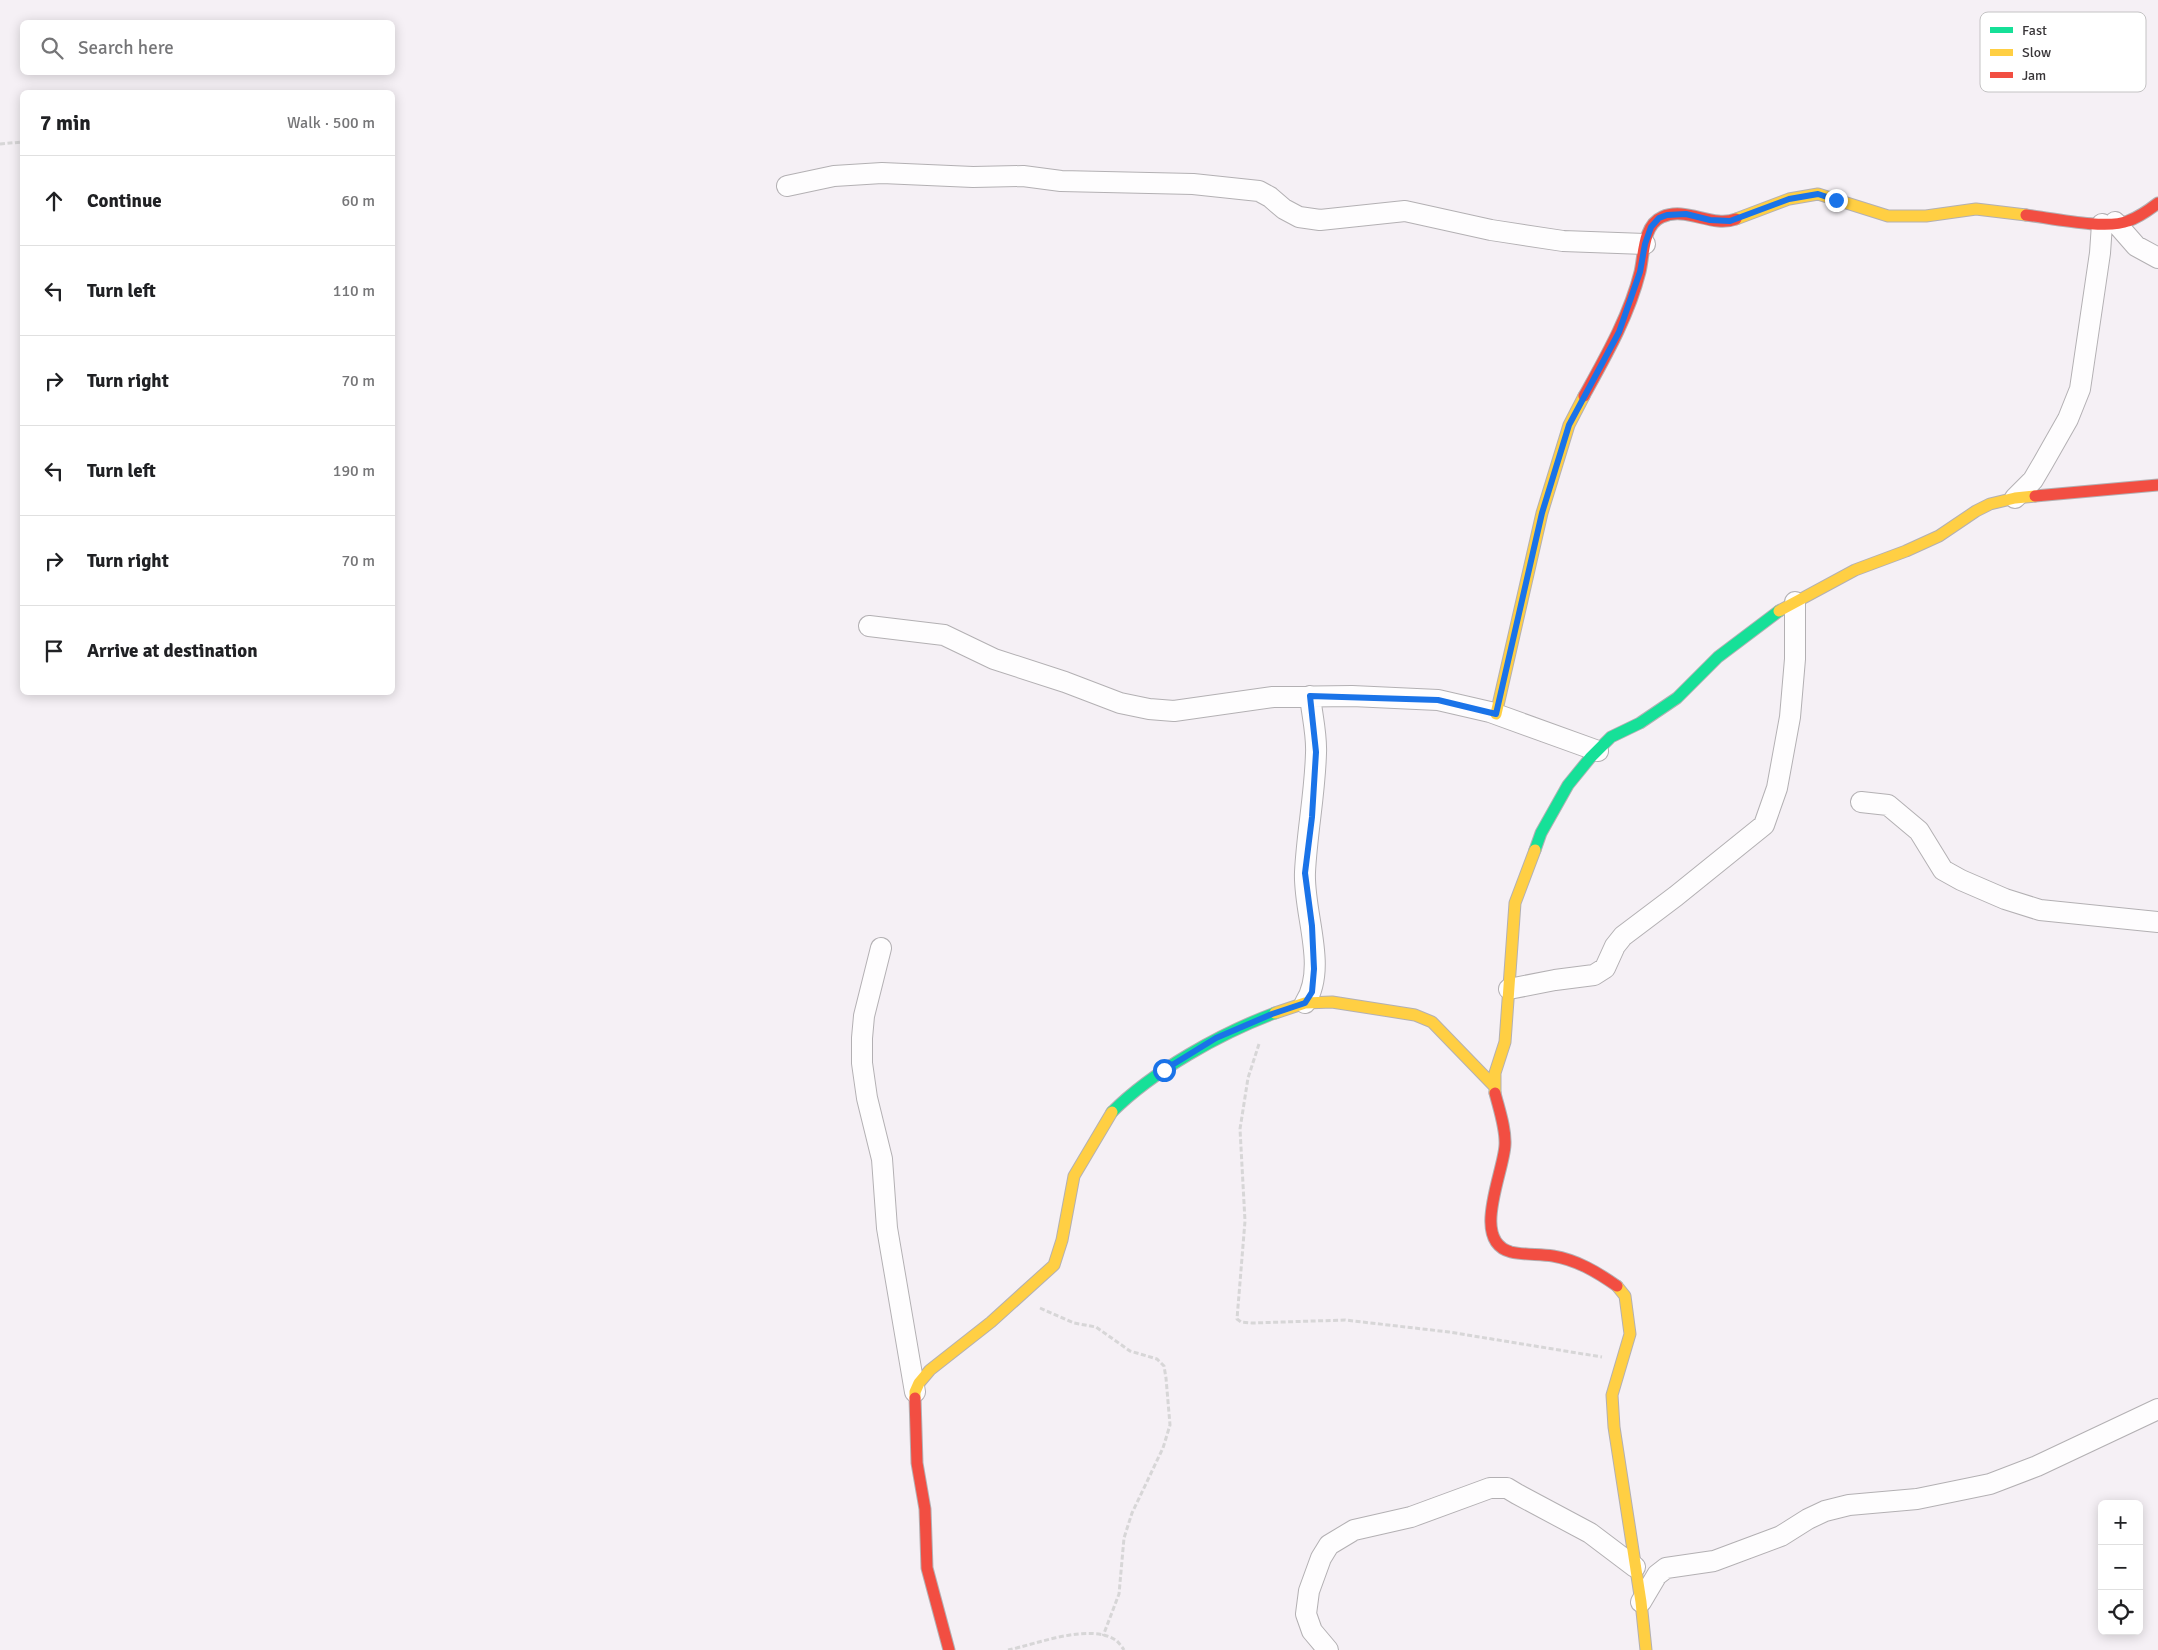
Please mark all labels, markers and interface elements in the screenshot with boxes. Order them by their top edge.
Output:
legend [1980,12,2146,92]
search box [20,20,395,75]
text: Fast [2022,22,2047,39]
icon: search [38,34,66,62]
text: Search here [78,36,174,60]
text: Slow [2022,44,2051,61]
text: Jam [2022,67,2046,84]
text: 7 min [40,110,91,136]
text: Walk · 500 m [287,113,375,133]
icon: ahead [40,187,68,215]
text: Continue [87,189,162,213]
route end [1825,189,1848,212]
text: 60 m [341,191,375,211]
icon: left [40,277,68,305]
text: Turn left [87,279,156,303]
text: 110 m [333,281,375,301]
icon: right [40,367,68,395]
text: Turn right [87,369,169,393]
text: 70 m [341,371,375,391]
icon: left [40,457,68,485]
text: Turn left [87,459,156,483]
text: 190 m [333,461,375,481]
icon: right [40,547,68,575]
text: Turn right [87,549,169,573]
text: 70 m [341,551,375,571]
icon: arrive [40,637,68,665]
text: Arrive at destination [87,639,258,663]
route start [1153,1059,1176,1082]
map controls [2098,1500,2143,1635]
button: + [2098,1500,2143,1545]
button: − [2098,1545,2143,1590]
button: locate [2098,1590,2143,1635]

